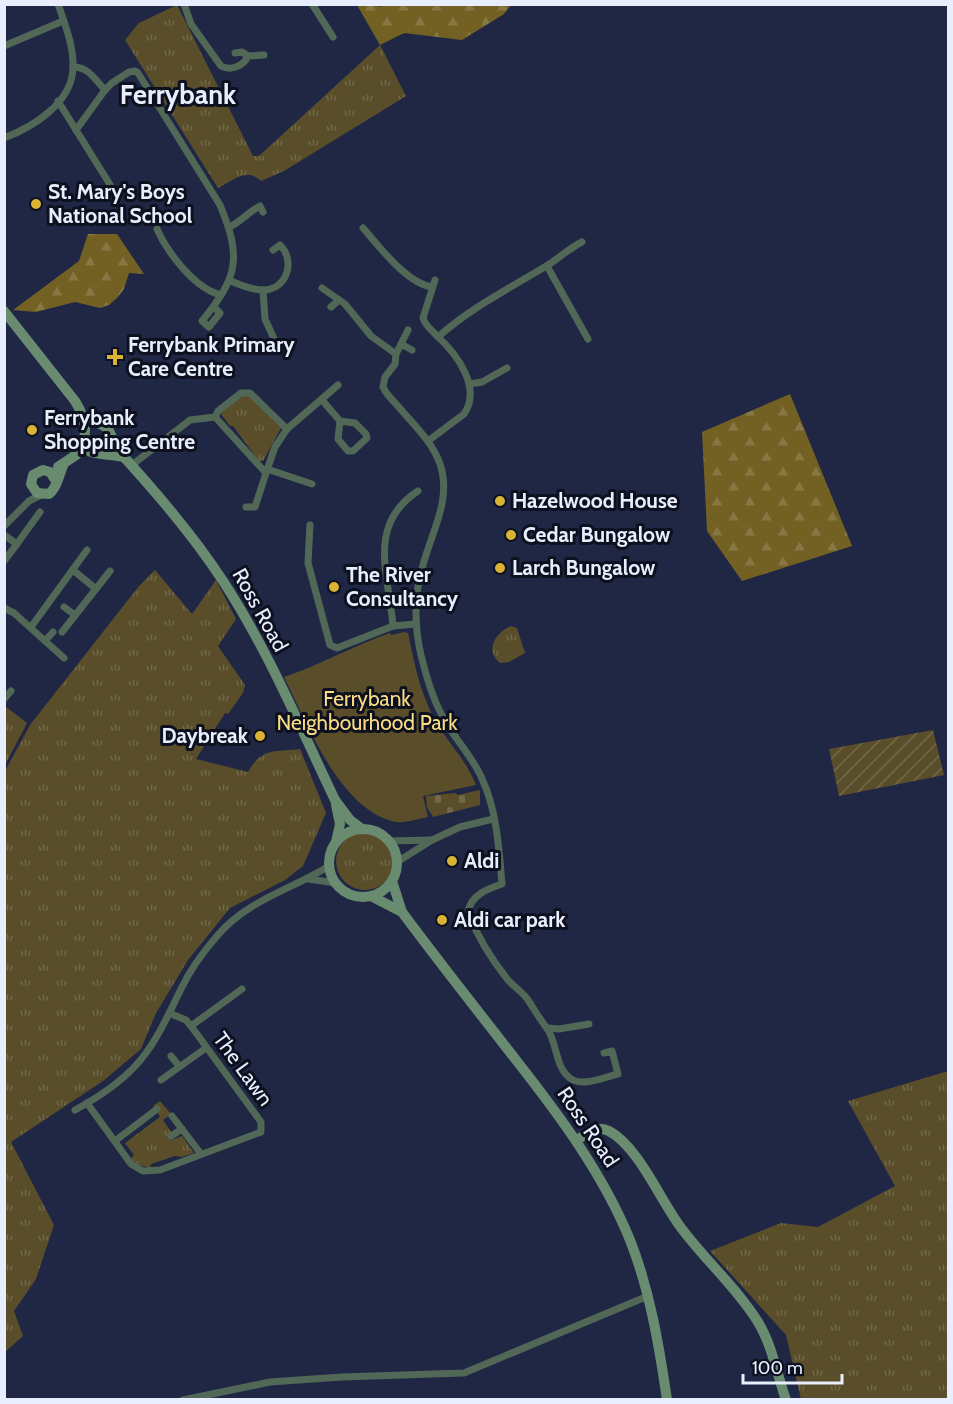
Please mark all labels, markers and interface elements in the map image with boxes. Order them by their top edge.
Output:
district label: Ferrybank [120,78,236,111]
place label: St. Mary's Boys National School [48,179,193,228]
marker: St. Mary's Boys National School [29,197,43,211]
place label: Ferrybank Primary Care Centre [128,332,295,381]
marker: Ferrybank Primary Care Centre [106,348,124,366]
place label: Ferrybank Shopping Centre [44,405,195,454]
marker: Ferrybank Shopping Centre [25,423,39,437]
place label: Hazelwood House [512,488,678,513]
marker: Hazelwood House [493,494,507,508]
place label: Cedar Bungalow [523,522,671,547]
marker: Cedar Bungalow [504,528,518,542]
place label: Larch Bungalow [512,555,656,580]
marker: Larch Bungalow [493,561,507,575]
place label: The River Consultancy [346,562,459,611]
street label: Ross Road [227,564,294,656]
marker: The River Consultancy [327,580,341,594]
park label: Ferrybank Neighbourhood Park [276,686,458,735]
place label: Daybreak [162,723,249,748]
marker: Daybreak [253,729,267,743]
place label: Aldi [464,848,499,873]
marker: Aldi [445,854,459,868]
place label: Aldi car park [454,907,566,932]
marker: Aldi car park [435,913,449,927]
street label: The Lawn [208,1027,279,1111]
street label: Ross Road [552,1082,624,1172]
scale bar [743,1347,842,1385]
text: 100 m [752,1357,803,1379]

